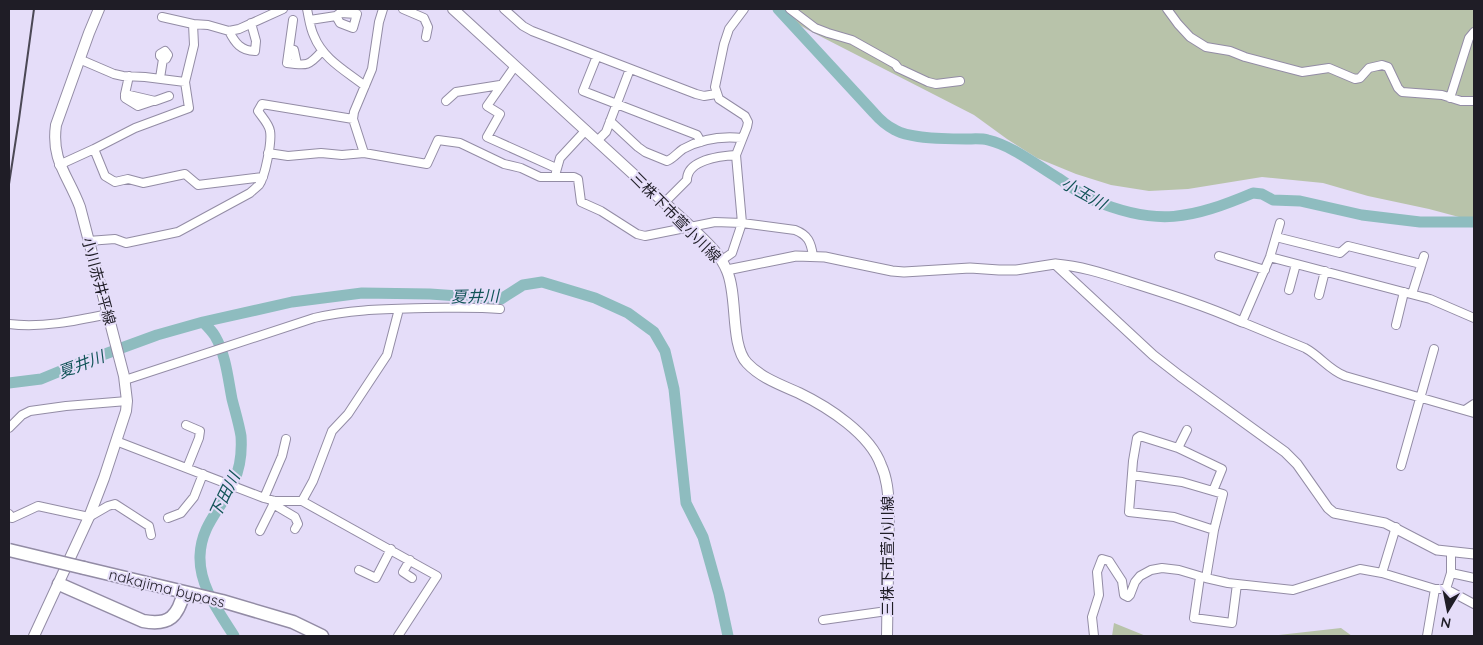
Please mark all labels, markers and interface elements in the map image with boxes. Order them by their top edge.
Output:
street label: 三株下市萱小川線 [627,168,725,266]
water label: 小玉川 [1058,173,1112,214]
street label: 小川赤井平線 [78,235,120,327]
water label: 夏井川 [451,286,501,306]
water label: 夏井川 [55,345,109,382]
water label: 下田川 [204,467,244,521]
street label: 三株下市萱小川線 [878,496,897,616]
street label: nakajima bypass [107,564,227,612]
north arrow [1423,585,1473,635]
text: N [1439,613,1452,633]

